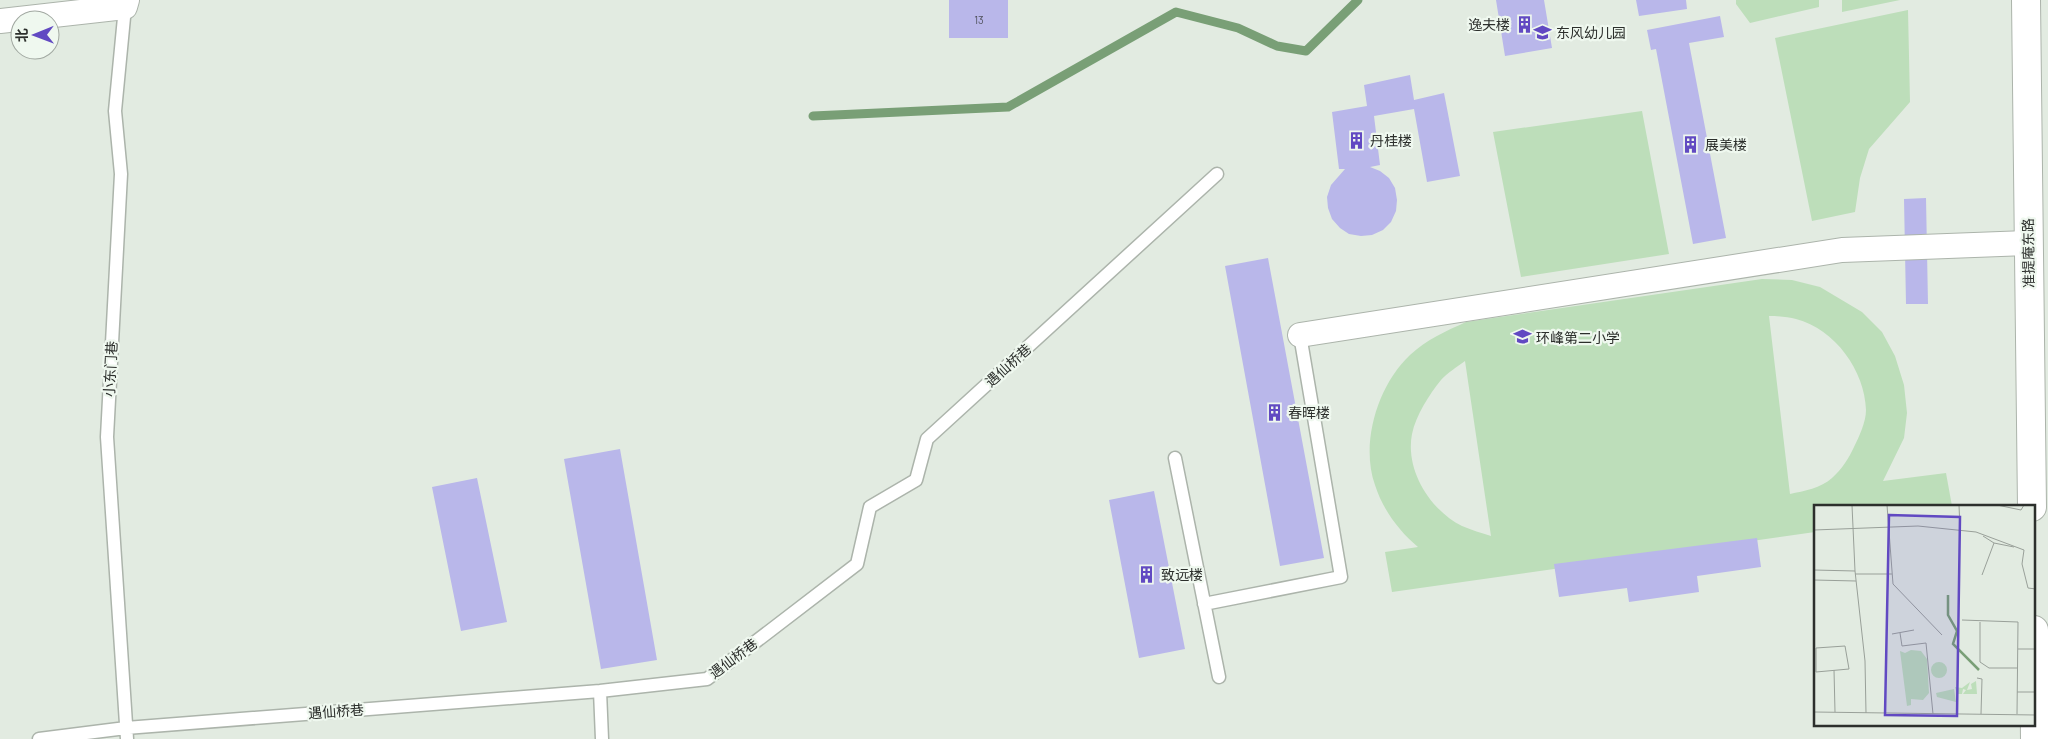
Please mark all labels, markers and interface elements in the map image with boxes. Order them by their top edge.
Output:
north arrow [10,10,60,60]
house number: 13 [974,13,984,26]
building icon: 逸夫楼 [1514,14,1534,34]
place label: 逸夫楼 [1468,16,1510,33]
school or university icon: 东风幼儿园 [1532,22,1552,42]
place label: 东风幼儿园 [1556,24,1626,41]
text: 北 [13,28,30,42]
building icon: 丹桂楼 [1346,130,1366,150]
place label: 丹桂楼 [1370,132,1412,149]
building icon: 展美楼 [1681,134,1701,154]
place label: 展美楼 [1705,136,1747,153]
street label: 准提庵东路 [2019,218,2037,288]
school or university icon: 环峰第二小学 [1512,327,1532,347]
place label: 环峰第二小学 [1536,329,1620,346]
street label: 遇仙桥巷 [982,340,1034,390]
street label: 小东门巷 [100,341,120,397]
building icon: 春晖楼 [1264,402,1284,422]
place label: 春晖楼 [1288,404,1330,421]
inset map [1814,505,2036,726]
building icon: 致远楼 [1137,564,1157,584]
place label: 致远楼 [1161,566,1203,583]
street label: 遇仙桥巷 [706,634,760,682]
street label: 遇仙桥巷 [307,701,365,721]

